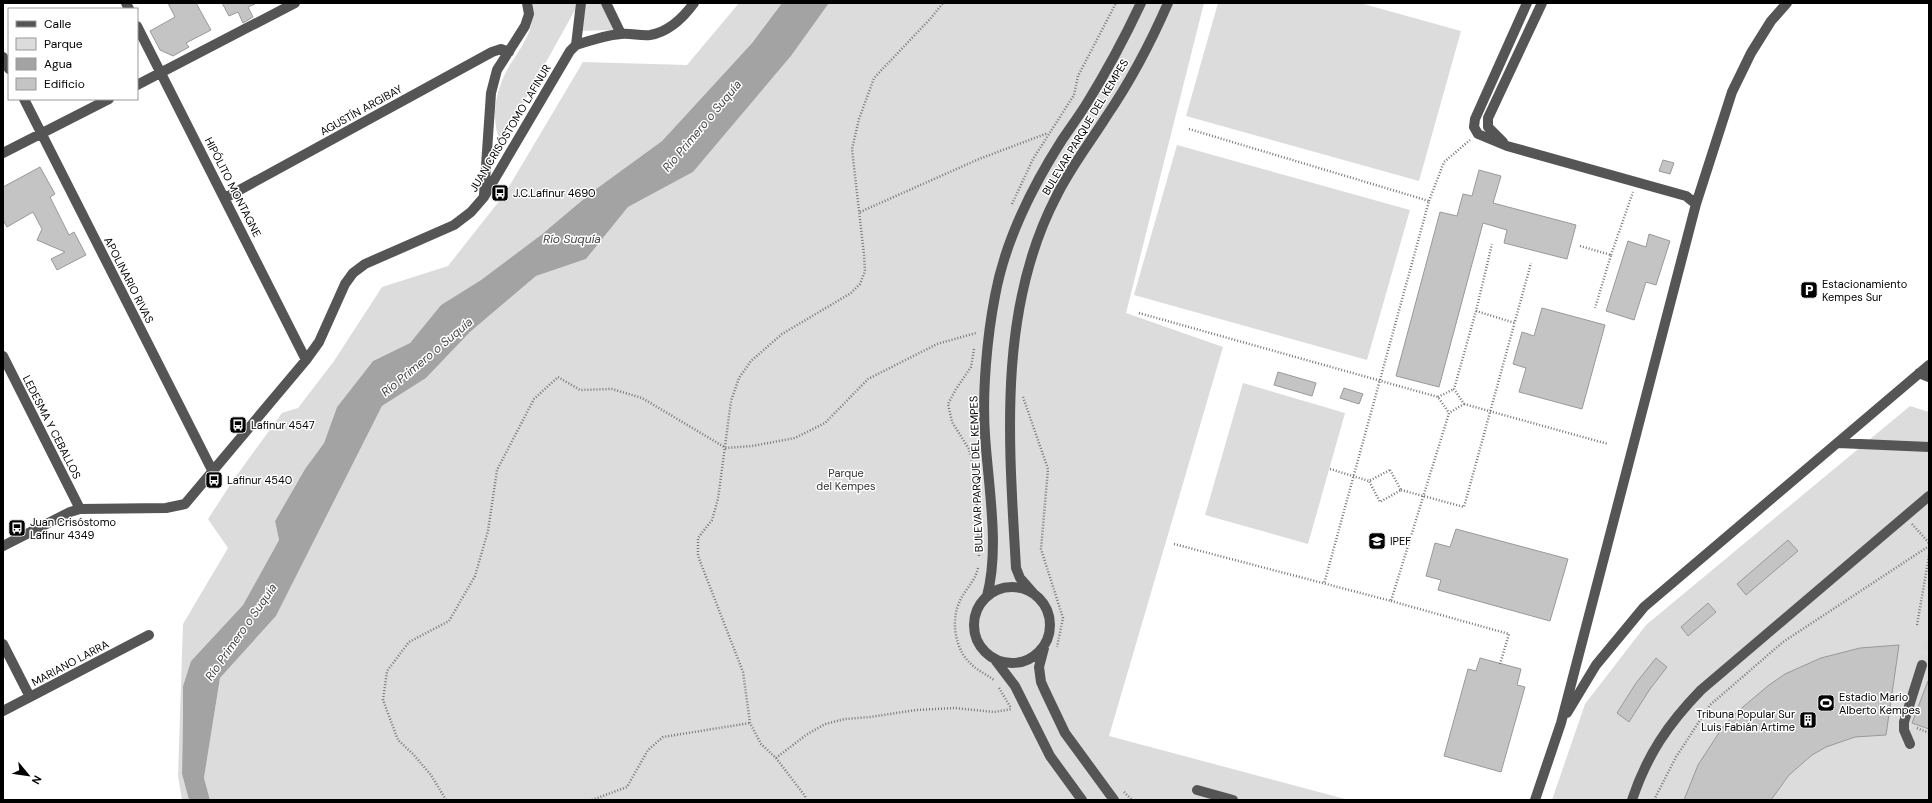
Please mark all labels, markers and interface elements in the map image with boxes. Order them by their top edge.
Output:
legend [8,8,138,100]
text: Calle [44,16,71,32]
text: Parque [44,36,83,52]
text: Agua [44,56,72,72]
street label: BULEVAR PARQUE DEL KEMPES [1039,56,1131,198]
street label: JUAN CRISÓSTOMO LAFINUR [466,62,554,194]
text: Edificio [44,76,85,92]
water label: Río Primero o Suquía [659,77,745,175]
street label: AGUSTÍN ARGIBAY [317,81,405,138]
street label: HIPÓLITO MONTAGNE [202,135,264,239]
bus stop icon: J.C.Lafinur 4690 [490,183,510,203]
place label: J.C.Lafinur 4690 [513,186,596,200]
water label: Río Suquía [543,231,601,247]
street label: APOLINARIO RIVAS [101,234,157,326]
place label: Estacionamiento Kempes Sur [1822,277,1907,304]
parking icon: Estacionamiento Kempes Sur [1799,280,1819,300]
water label: Río Primero o Suquía [378,314,476,400]
street label: LEDESMA Y CEBALLOS [20,373,84,481]
street label: BULEVAR PARQUE DEL KEMPES [966,396,986,552]
bus stop icon: Lafinur 4547 [228,415,248,435]
place label: Lafinur 4547 [251,418,315,432]
park label: Parque del Kempes [816,466,876,493]
bus stop icon: Lafinur 4540 [204,470,224,490]
place label: Lafinur 4540 [227,473,292,487]
place label: Juan Crisóstomo Lafinur 4349 [30,515,116,542]
bus stop icon: Juan Crisóstomo Lafinur 4349 [7,518,27,538]
school or university icon: IPEF [1367,531,1387,551]
place label: IPEF [1390,534,1411,548]
water label: Río Primero o Suquía [201,580,281,684]
street label: MARIANO LARRA [29,637,111,689]
place label: Estadio Mario Alberto Kempes [1839,690,1920,717]
sports icon: Estadio Mario Alberto Kempes [1816,693,1836,713]
place label: Tribuna Popular Sur Luis Fabián Artime [1696,707,1795,734]
building icon: Tribuna Popular Sur Luis Fabián Artime [1798,710,1818,730]
north arrow [8,755,48,795]
text: N [29,773,45,787]

